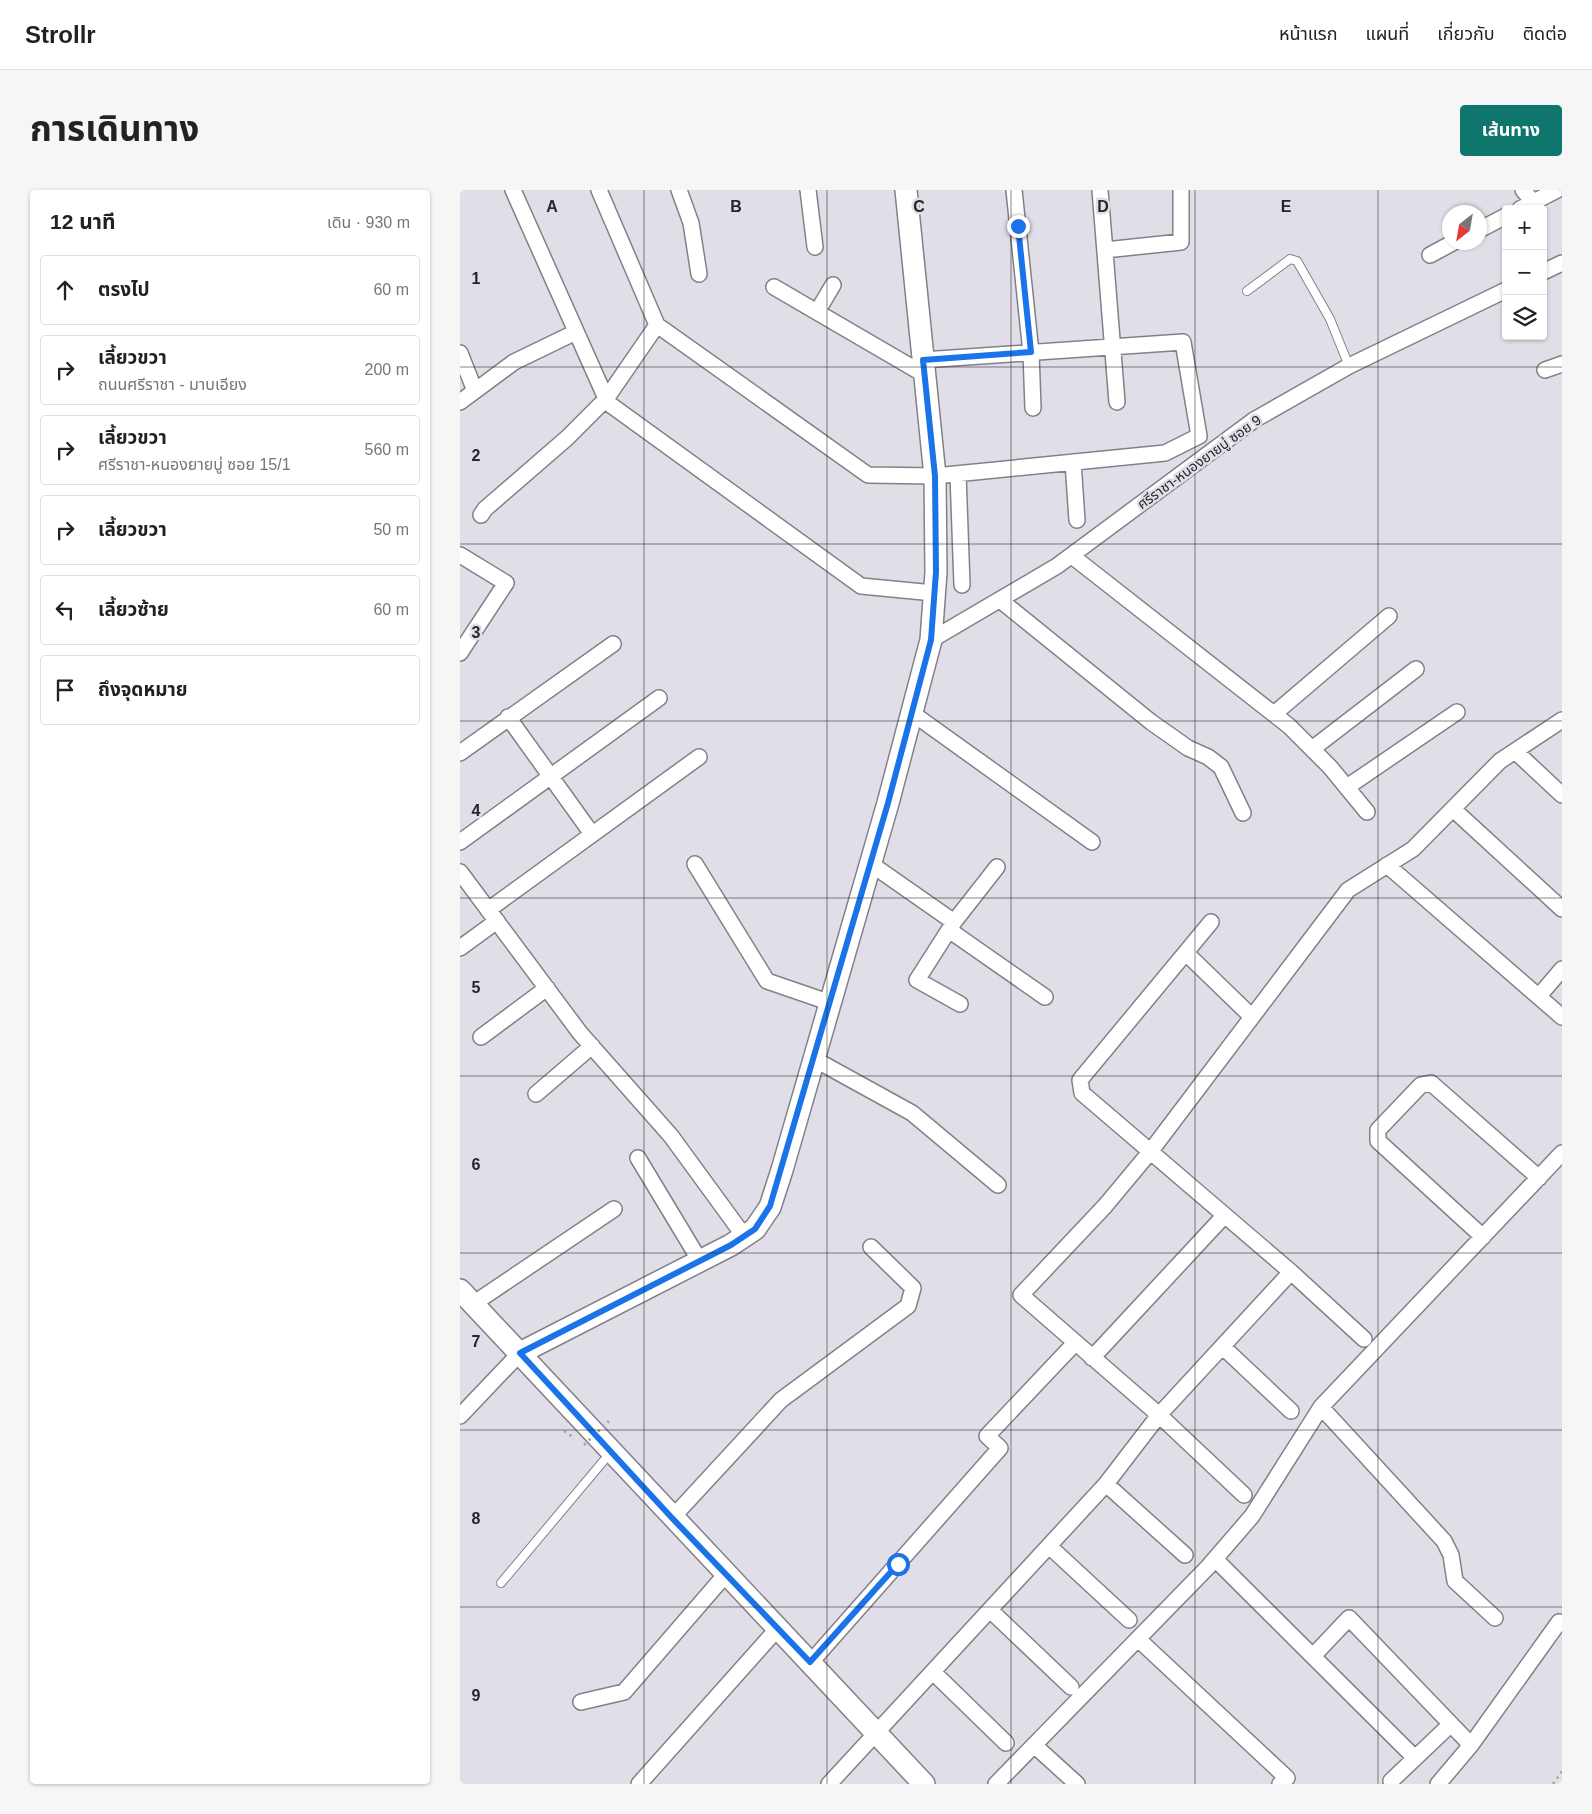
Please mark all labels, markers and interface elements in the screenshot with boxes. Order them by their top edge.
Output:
text: Strollr [25,21,96,48]
text: หน้าแรก [1279,24,1337,44]
text: แผนที่ [1365,24,1409,44]
text: เกี่ยวกับ [1437,24,1495,44]
text: ติดต่อ [1523,24,1567,44]
button: เส้นทาง [1460,105,1562,156]
text: การเดินทาง [30,109,199,148]
text: A [546,198,558,215]
text: B [730,198,742,215]
text: C [913,198,925,215]
text: D [1097,198,1109,215]
text: E [1281,198,1292,215]
north arrow [1442,205,1487,250]
map controls [1502,205,1547,340]
button: + [1502,205,1547,250]
text: 12 นาที [50,210,115,233]
text: เดิน · 930 m [327,214,410,231]
route end [1007,215,1030,238]
button: − [1502,250,1547,295]
text: 1 [472,270,481,287]
icon: ahead [51,276,79,304]
text: ตรงไป [98,279,150,300]
text: 60 m [373,281,409,298]
button: layers [1502,295,1547,340]
text: เลี้ยวขวา [98,347,167,368]
icon: right [51,356,79,384]
text: 200 m [365,361,409,378]
text: ถนนศรีราชา - มาบเอียง [98,376,247,393]
street label: ศรีราชา-หนองยายบู่ ซอย 9 [1134,412,1265,513]
text: เลี้ยวขวา [98,427,167,448]
icon: right [51,436,79,464]
text: 560 m [365,441,409,458]
text: 2 [472,447,481,464]
text: ศรีราชา-หนองยายบู่ ซอย 15/1 [98,456,291,473]
icon: right [51,516,79,544]
text: เลี้ยวขวา [98,519,167,540]
text: 50 m [373,521,409,538]
icon: left [51,596,79,624]
text: เลี้ยวซ้าย [98,599,169,620]
text: 60 m [373,601,409,618]
text: 3 [472,624,481,641]
icon: arrive [51,676,79,704]
text: ถึงจุดหมาย [98,679,188,700]
text: 4 [472,802,481,819]
text: 5 [472,979,481,996]
text: 6 [472,1156,481,1173]
text: 7 [472,1333,481,1350]
text: 8 [472,1510,481,1527]
route start [887,1553,910,1576]
text: 9 [472,1687,481,1704]

